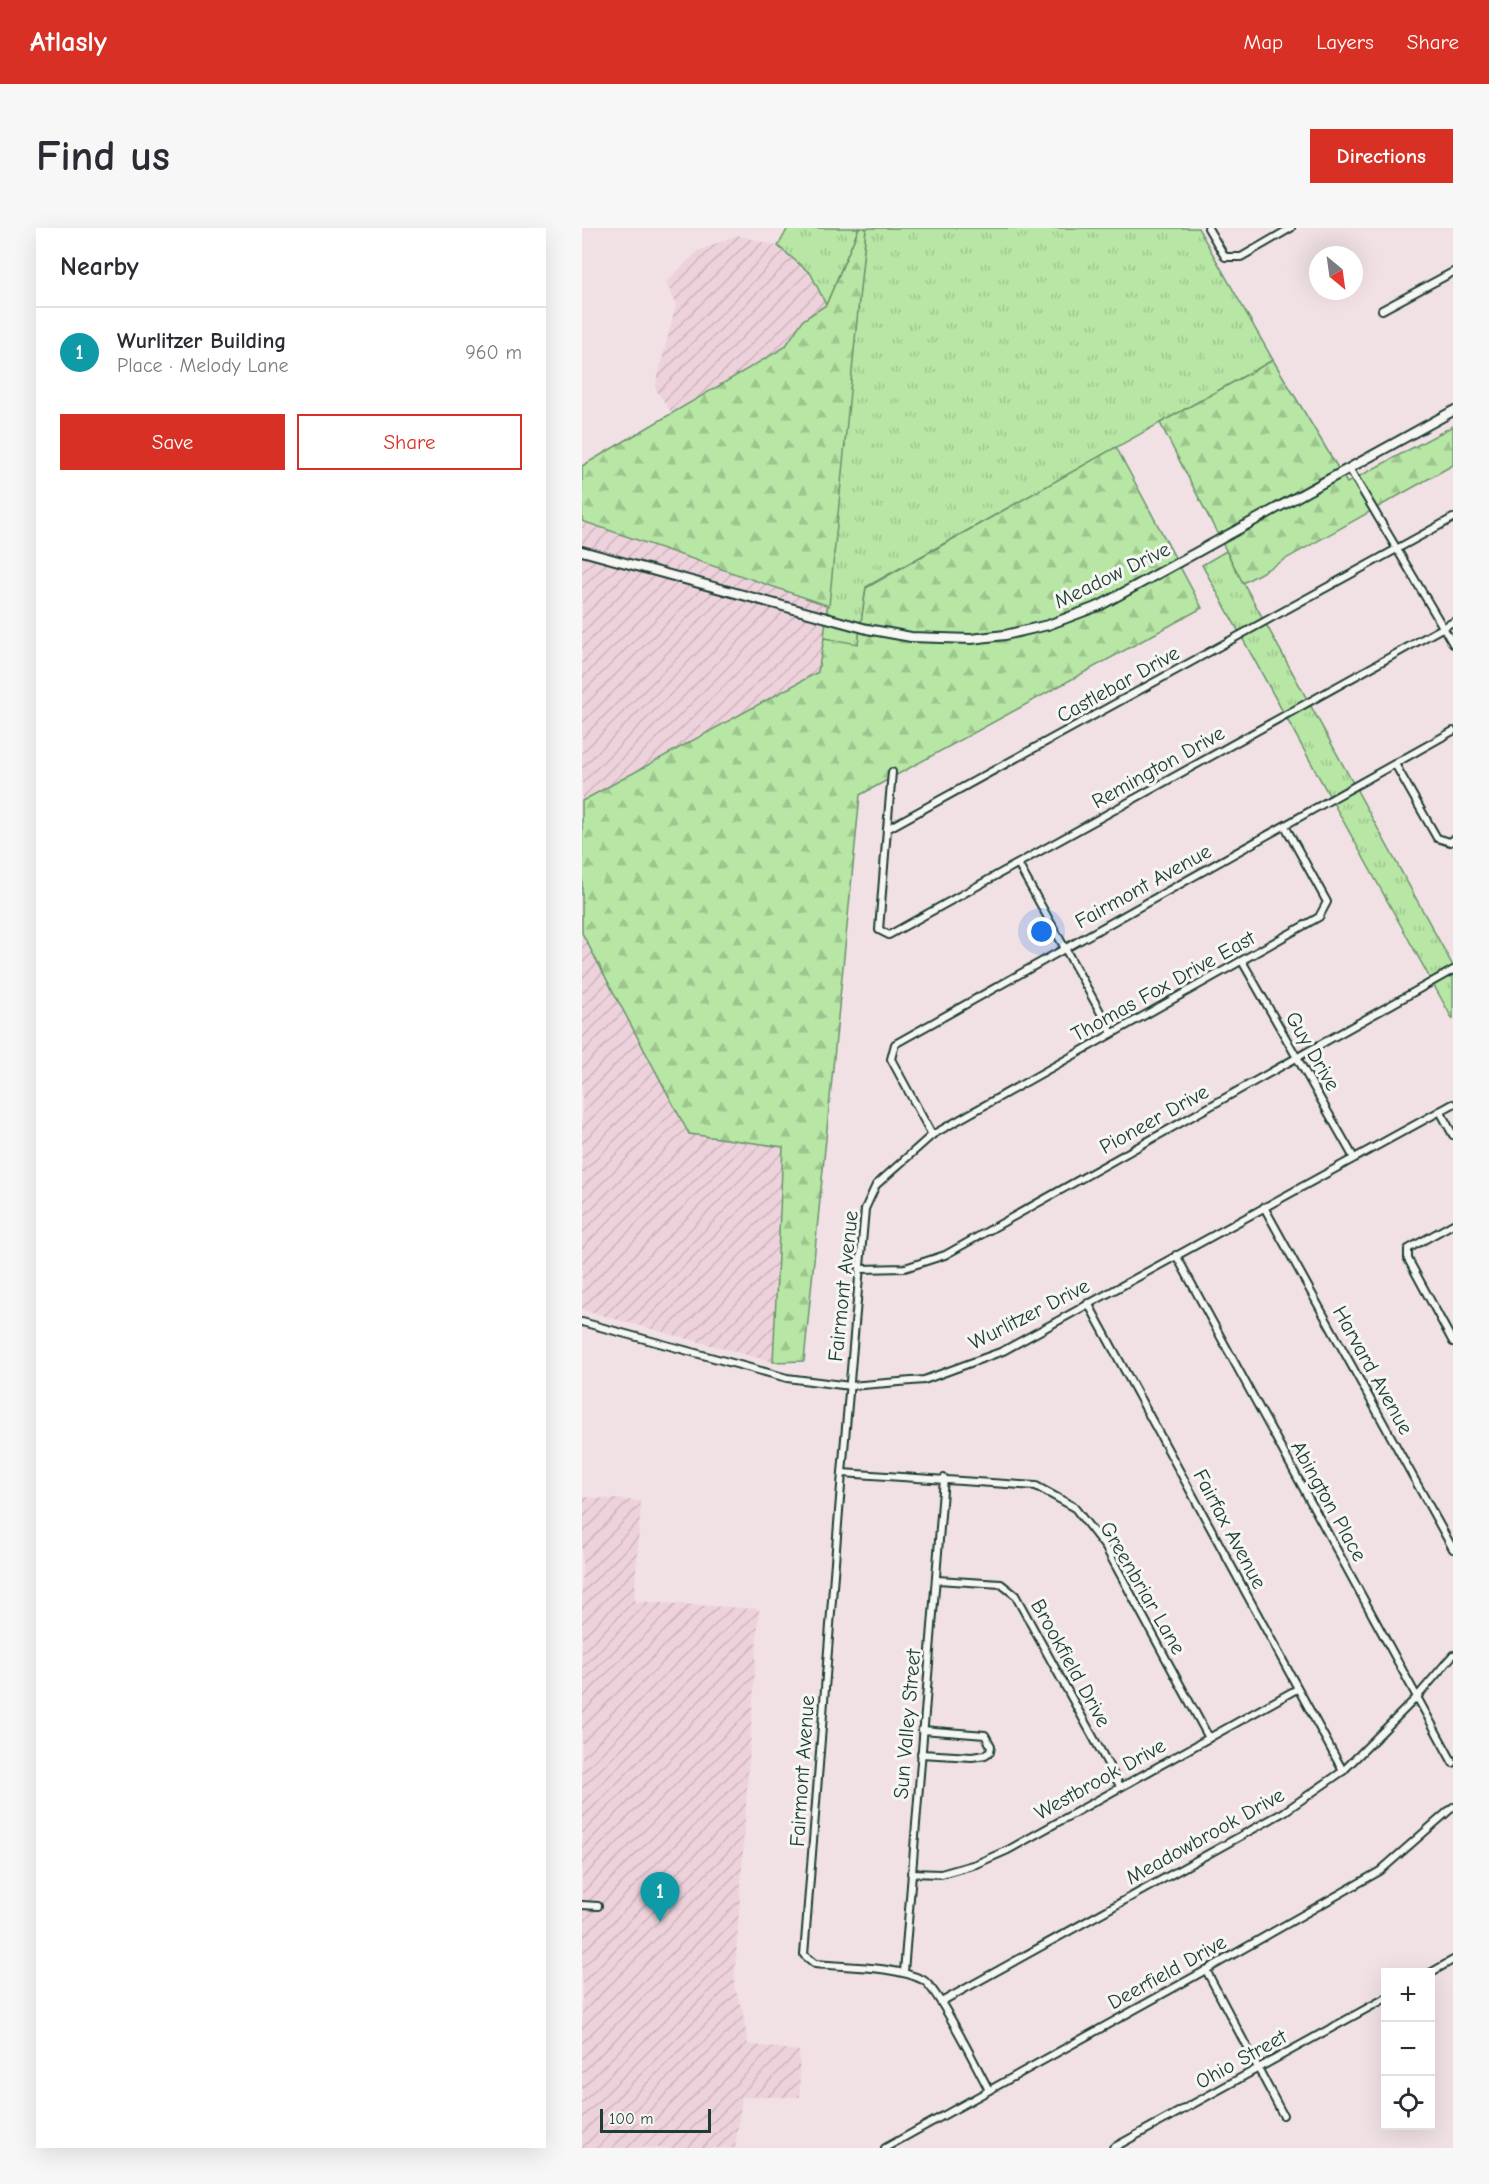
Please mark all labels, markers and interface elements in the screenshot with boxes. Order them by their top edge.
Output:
text: Atlasly [30,26,107,58]
text: Map [1244,30,1283,54]
text: Layers [1316,30,1374,54]
text: Share [1407,30,1459,54]
button: Directions [1310,129,1453,183]
text: Find us [36,132,170,181]
north arrow [1309,246,1363,300]
text: Nearby [60,252,139,282]
text: Wurlitzer Building [117,328,286,354]
text: 1 [76,341,83,364]
text: 960 m [465,341,522,364]
text: Place · Melody Lane [117,354,288,377]
button: Save [60,414,285,470]
button: Share [297,414,522,470]
street label: Meadow Drive [1050,537,1174,613]
street label: Castlebar Drive [1053,640,1183,728]
street label: Remington Drive [1087,721,1229,813]
street label: Fairmont Avenue [1071,839,1215,933]
your location [1027,917,1056,946]
street label: Thomas Fox Drive East [1067,925,1260,1046]
street label: Guy Drive [1281,1007,1345,1095]
street label: Pioneer Drive [1095,1079,1213,1159]
street label: Fairmont Avenue [823,1209,863,1363]
street label: Wurlitzer Drive [965,1273,1093,1355]
street label: Harvard Avenue [1328,1301,1418,1439]
street label: Abington Place [1286,1437,1372,1565]
street label: Fairfax Avenue [1188,1465,1272,1593]
street label: Greenbriar Lane [1095,1517,1191,1659]
street label: Brookfield Drive [1026,1595,1116,1731]
street label: Sun Valley Street [888,1647,926,1800]
street label: Fairmont Avenue [785,1694,819,1848]
street label: Westbrook Drive [1030,1733,1170,1825]
street label: Meadowbrook Drive [1122,1783,1288,1889]
pin: 1 [640,1872,680,1922]
street label: Deerfield Drive [1104,1930,1230,2014]
map controls [1381,1968,1435,2130]
button: + [1381,1968,1435,2022]
button: − [1381,2022,1435,2076]
street label: Ohio Street [1191,2024,1292,2094]
button: locate [1381,2076,1435,2130]
scale bar [600,2106,711,2134]
text: 100 m [609,2110,653,2128]

